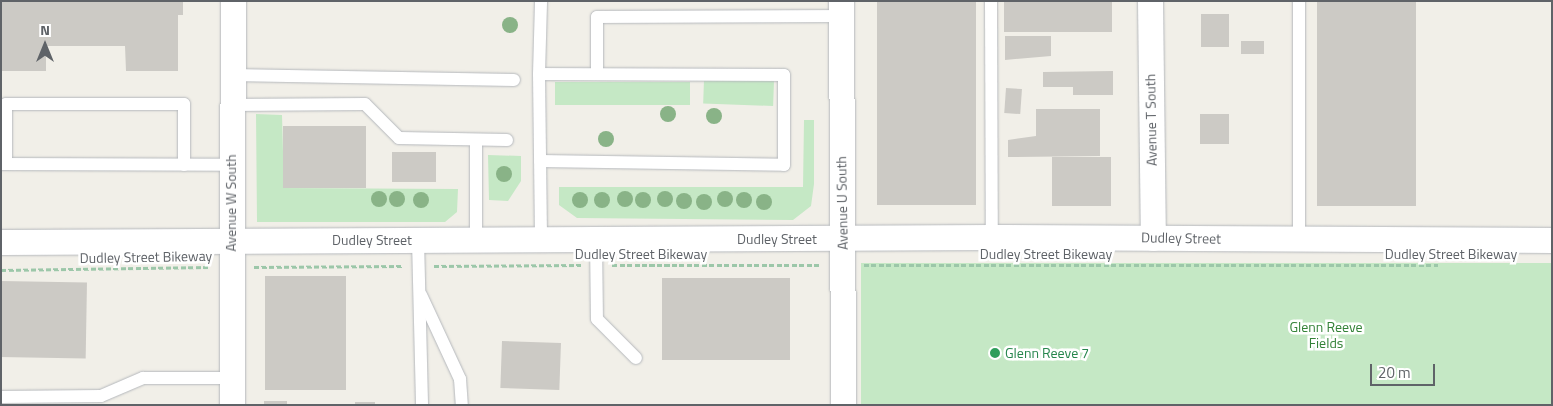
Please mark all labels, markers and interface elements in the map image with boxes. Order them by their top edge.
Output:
text: N [40,19,50,40]
north arrow [20,20,70,70]
street label: Avenue T South [1142,74,1160,166]
street label: Avenue W South [223,154,239,252]
street label: Avenue U South [833,156,851,250]
street label: Dudley Street [1141,229,1221,247]
street label: Dudley Street [737,231,817,247]
street label: Dudley Street [332,232,412,248]
street label: Dudley Street Bikeway [575,246,707,262]
street label: Dudley Street Bikeway [980,246,1112,262]
street label: Dudley Street Bikeway [1385,246,1517,262]
street label: Dudley Street Bikeway [80,247,212,267]
park label: Glenn Reeve Fields [1289,319,1363,352]
place label: Glenn Reeve 7 [1005,345,1089,361]
marker: Glenn Reeve 7 [989,347,1001,359]
scale bar [1373,354,1438,386]
text: 20 m [1378,361,1411,384]

